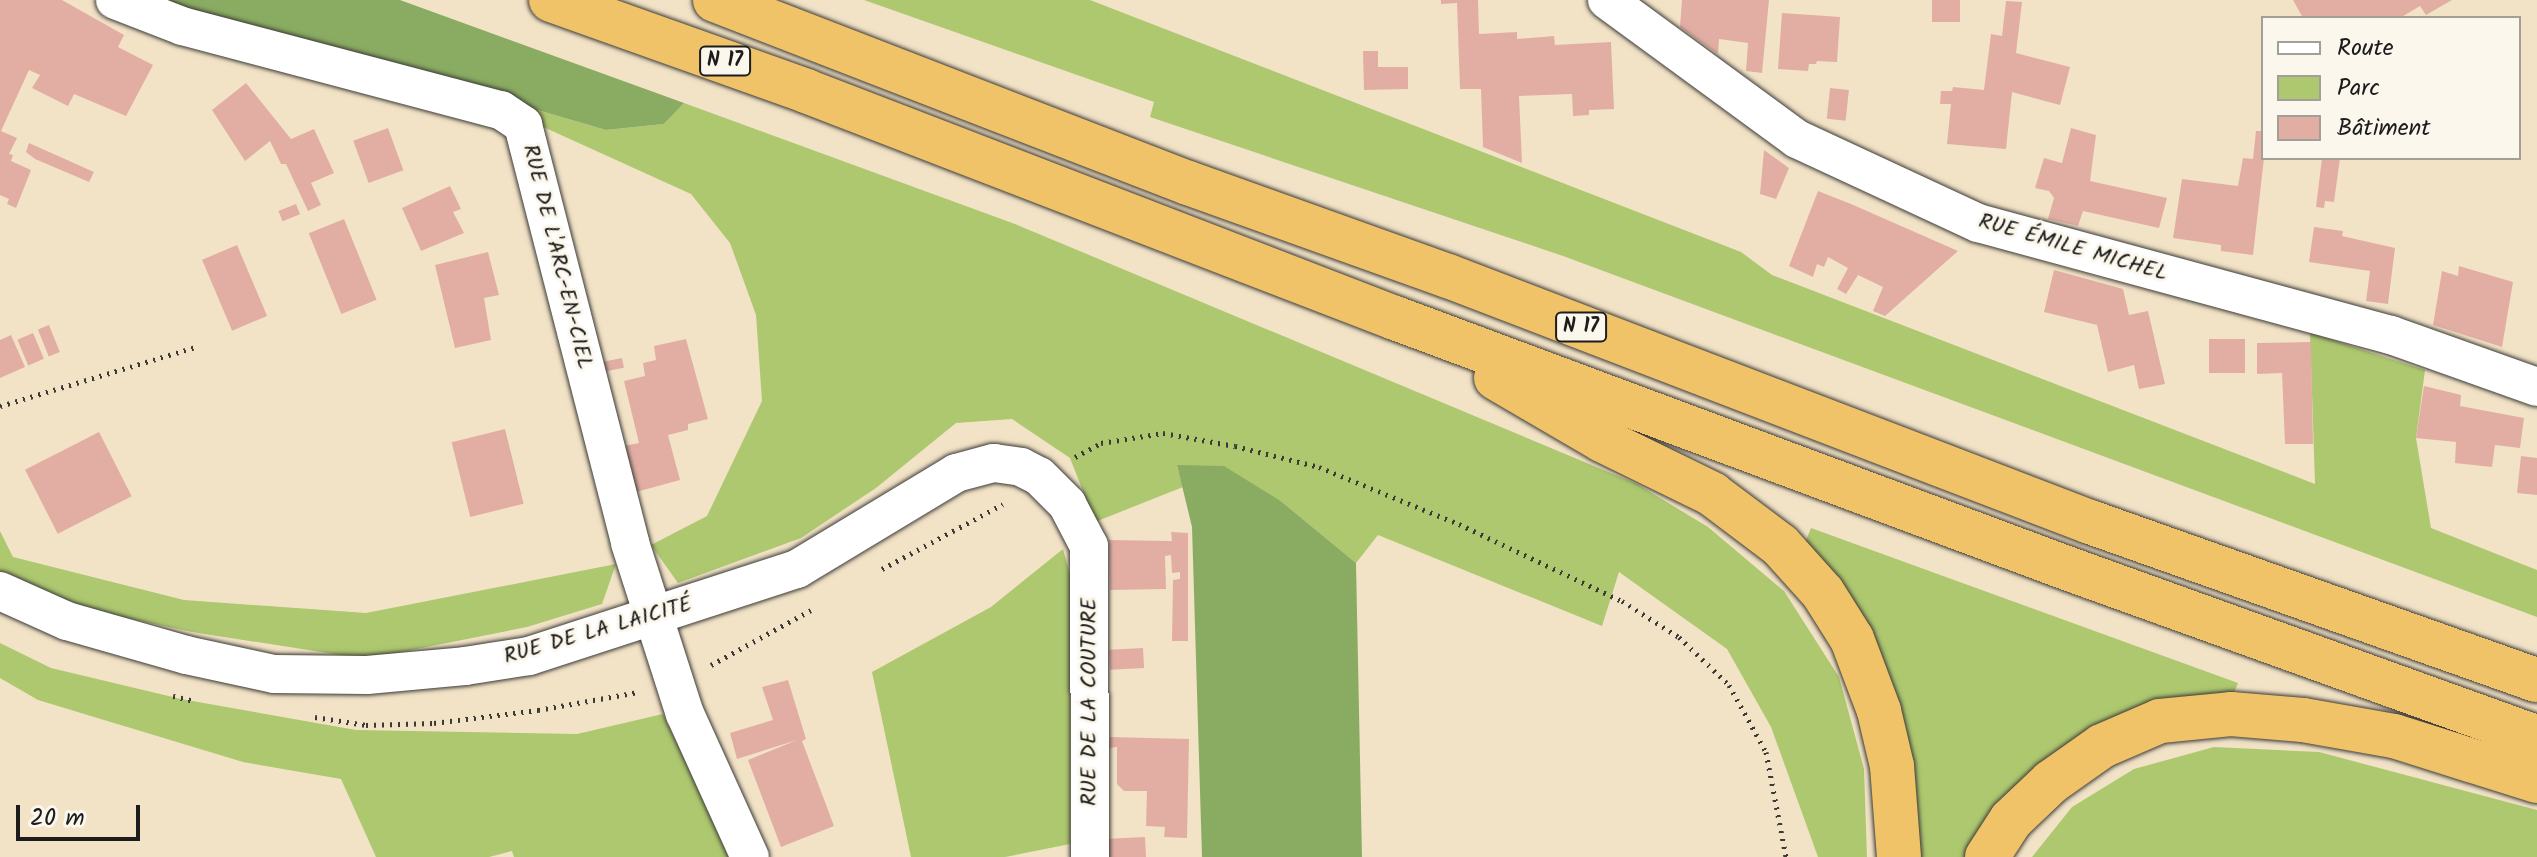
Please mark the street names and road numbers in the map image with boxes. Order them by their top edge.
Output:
road number: N 17 [699,45,751,77]
street label: RUE DE L'ARC-EN-CIEL [516,142,598,372]
street label: RUE ÉMILE MICHEL [1975,208,2171,288]
road number: N 17 [1555,311,1607,343]
street label: RUE DE LA LAICITÉ [501,591,695,671]
street label: RUE DE LA COUTURE [1077,598,1103,806]

